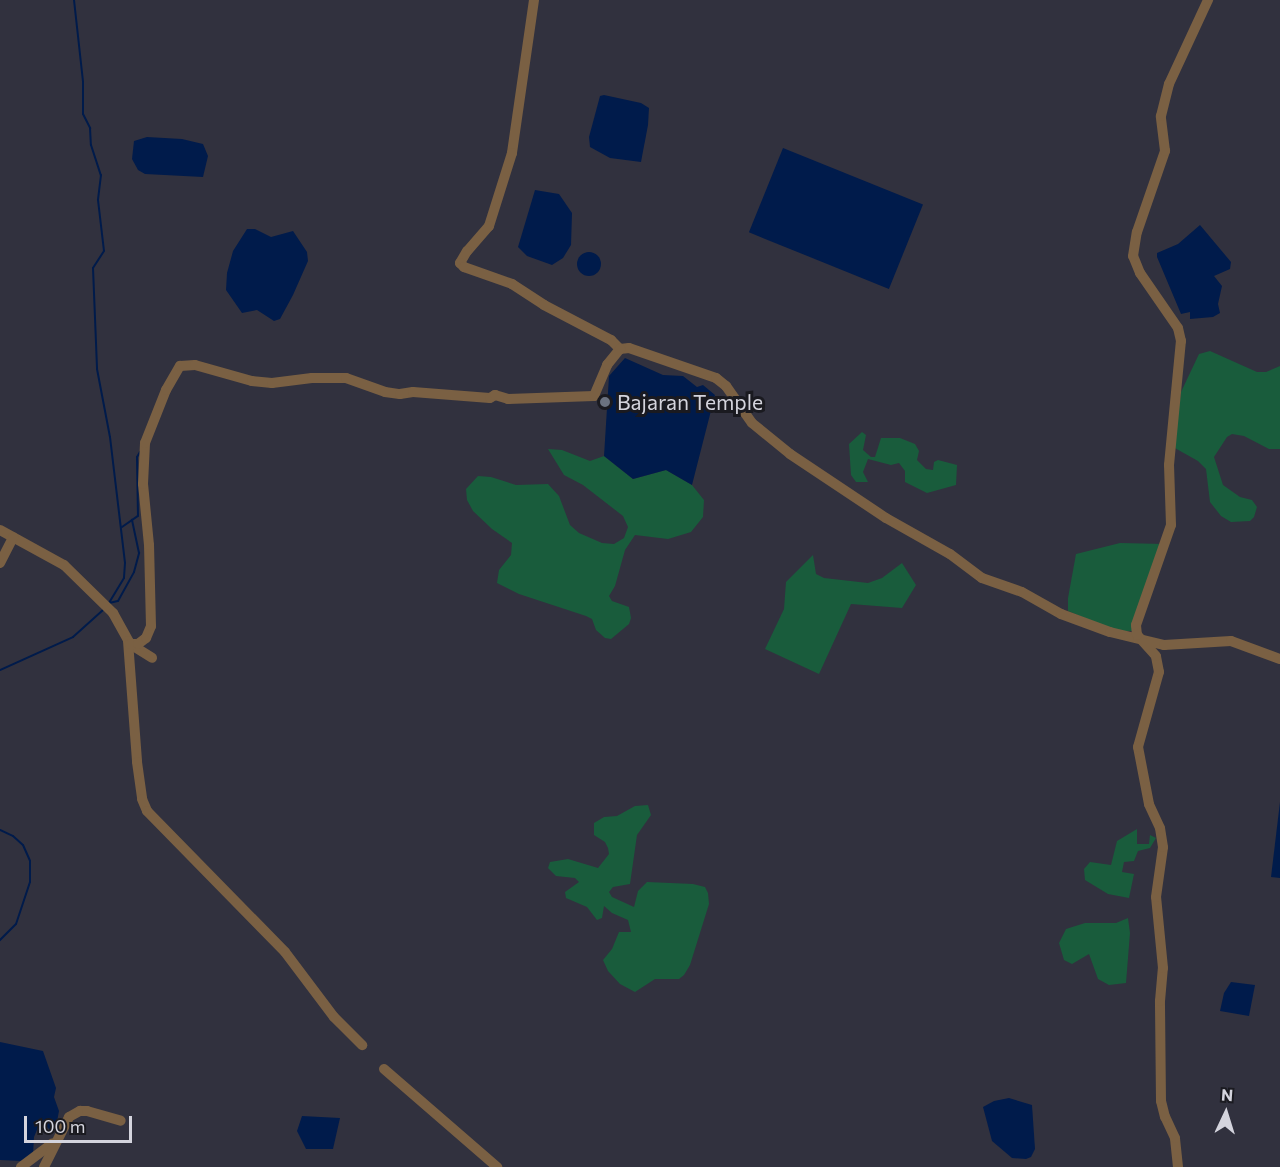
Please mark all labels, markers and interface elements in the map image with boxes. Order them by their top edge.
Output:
place label: Bajaran Temple [617,389,763,415]
marker: Bajaran Temple [598,395,612,409]
north arrow [1196,1083,1256,1143]
text: N [1221,1085,1234,1104]
scale bar [27,1104,135,1142]
text: 100 m [35,1115,85,1137]

